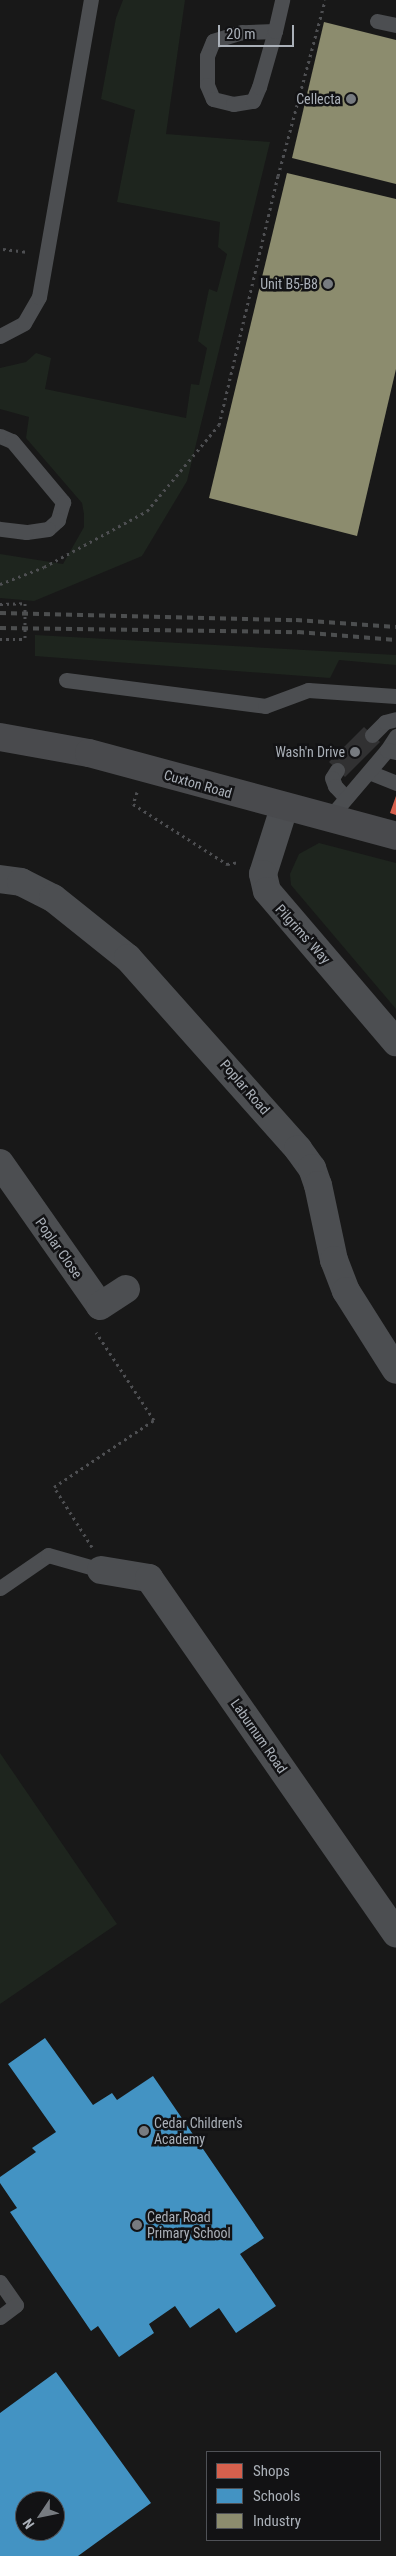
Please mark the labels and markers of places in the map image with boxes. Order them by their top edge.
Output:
place label: Cellecta [296,91,341,107]
marker: Cellecta [345,93,357,105]
place label: Unit B5-B8 [260,276,318,292]
marker: Unit B5-B8 [322,278,334,290]
place label: Wash'n Drive [275,744,345,760]
marker: Wash'n Drive [349,746,361,758]
place label: Cedar Children's Academy [154,2115,243,2148]
marker: Cedar Children's Academy [138,2125,150,2137]
place label: Cedar Road Primary School [147,2209,231,2242]
marker: Cedar Road Primary School [131,2219,143,2231]

